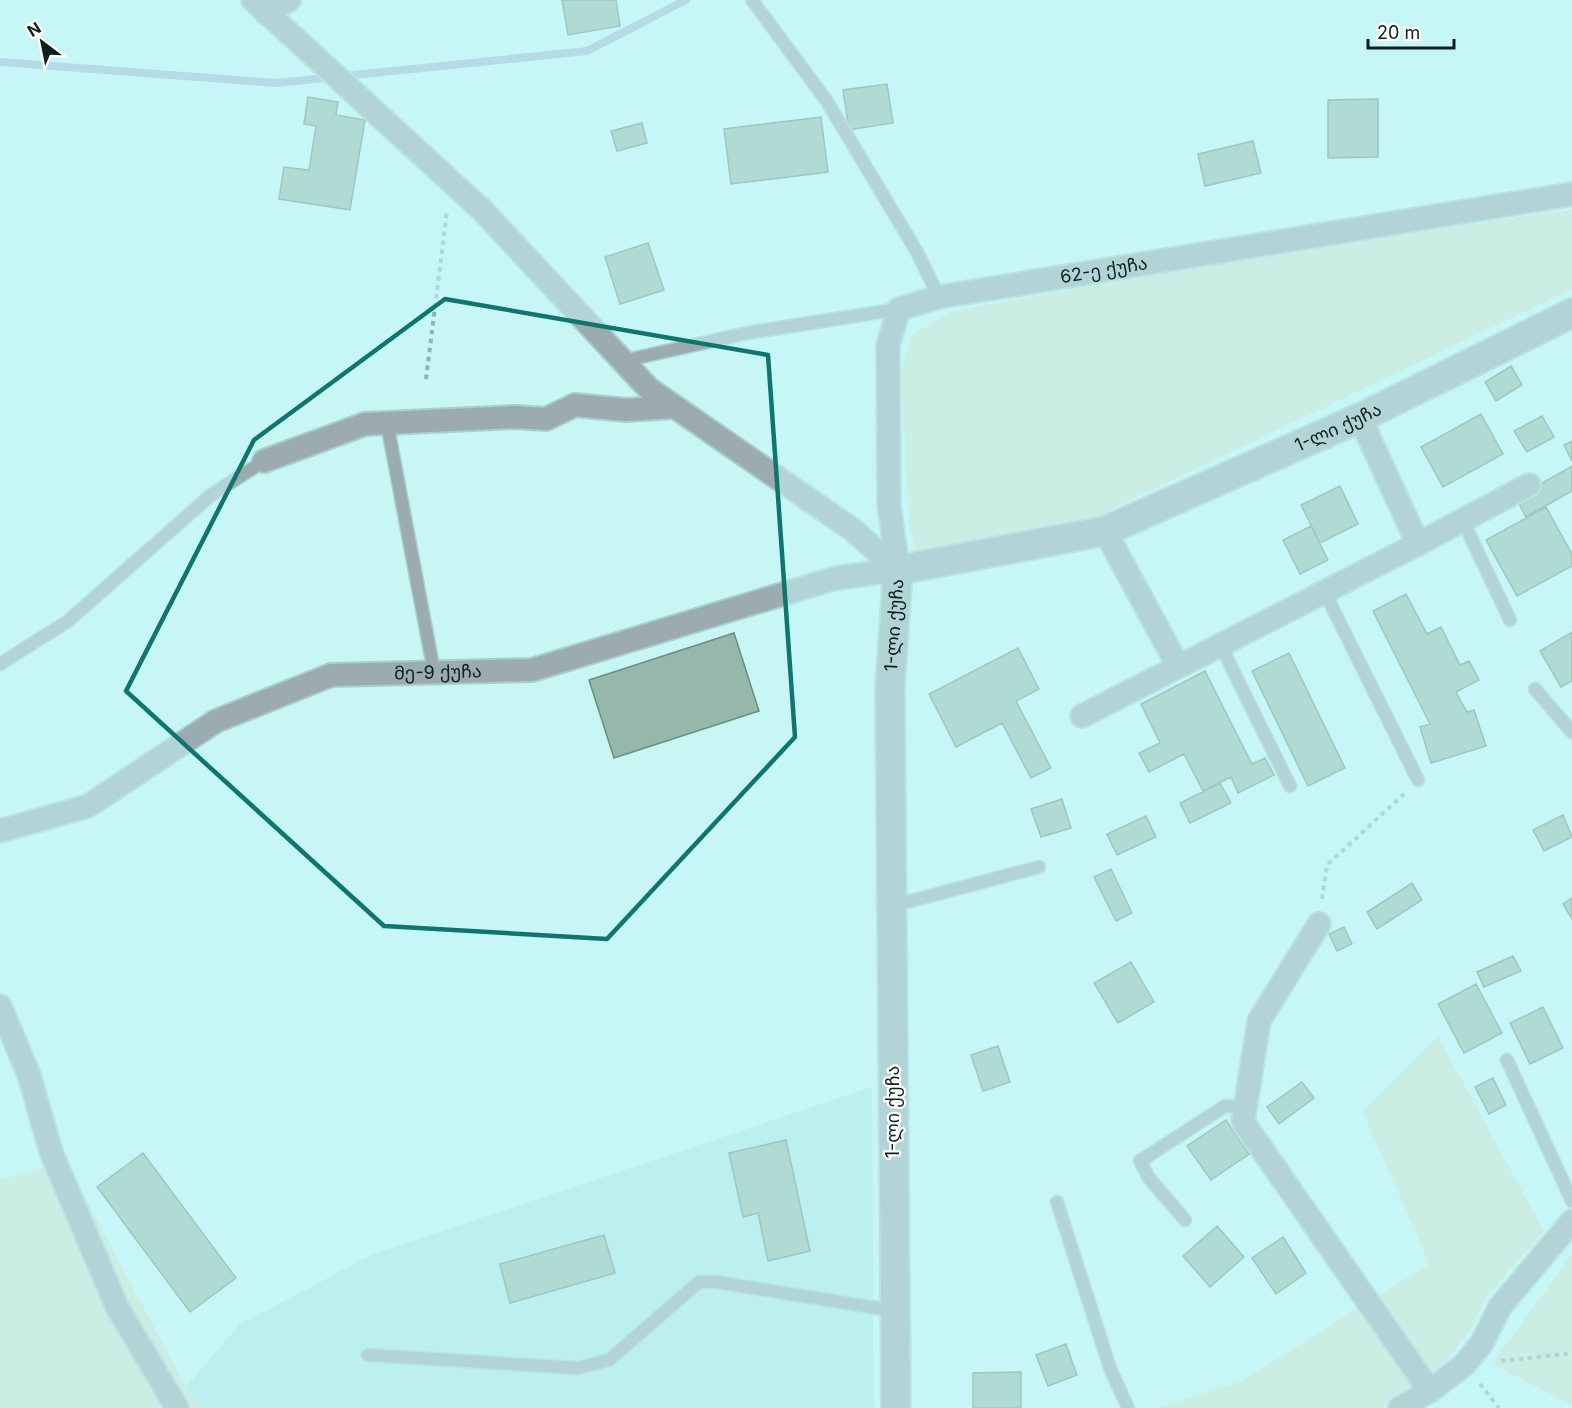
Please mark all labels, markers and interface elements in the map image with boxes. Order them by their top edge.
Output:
north arrow [12,12,72,72]
scale bar [1368,12,1454,50]
text: N [24,18,45,41]
text: 20 m [1377,22,1420,43]
street label: 62-ე ქუჩა [1059,252,1149,287]
street label: 1-ლი ქუჩა [1291,398,1385,456]
street label: 1-ლი ქუჩა [880,578,907,672]
street label: მე-9 ქუჩა [394,660,482,684]
street label: 1-ლი ქუჩა [882,1066,904,1158]

